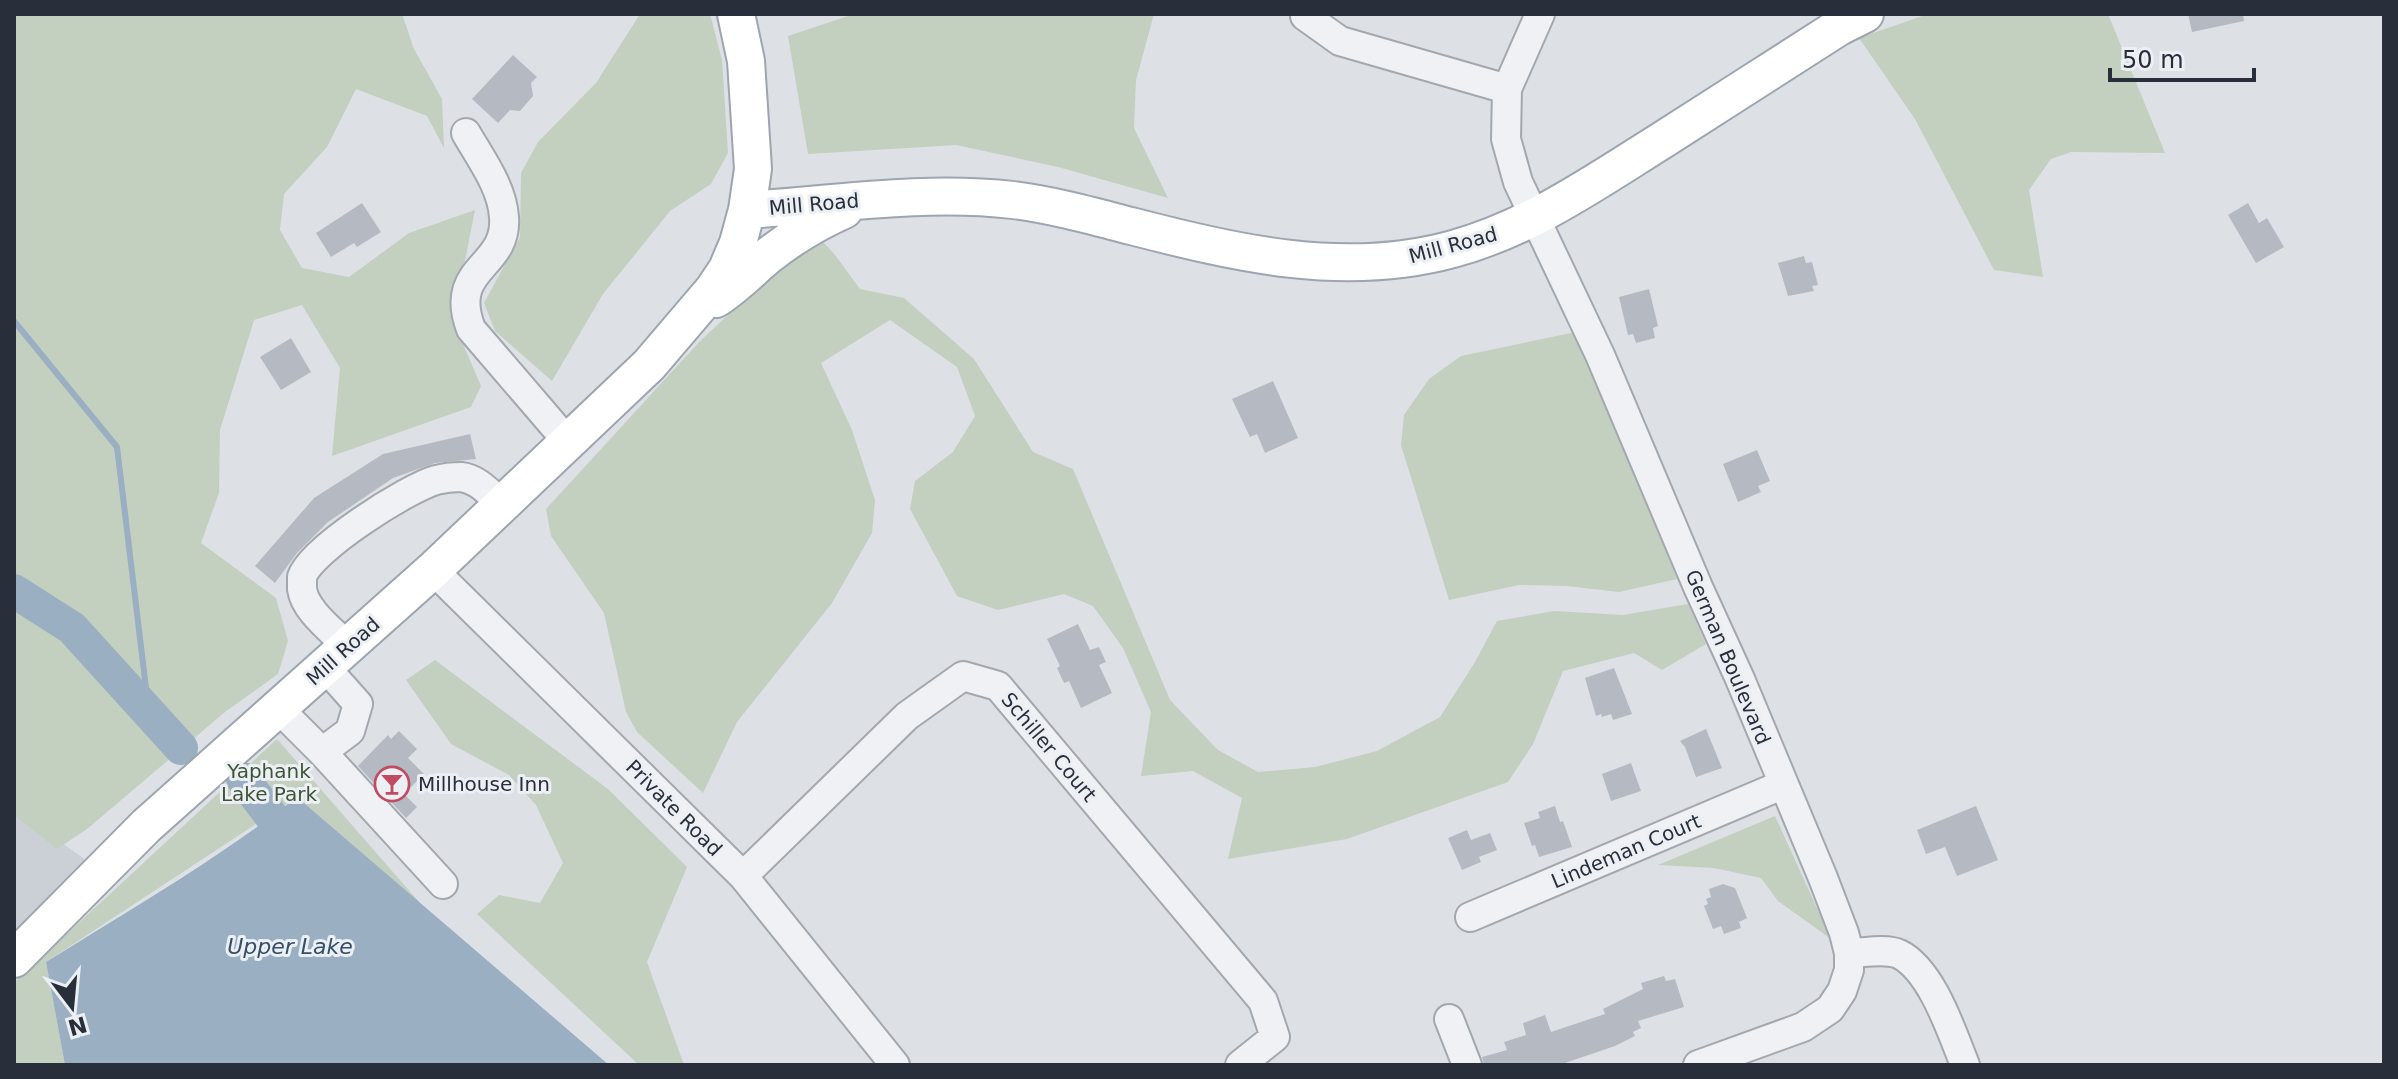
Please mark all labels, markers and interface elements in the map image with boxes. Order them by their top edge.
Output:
scale bar [2110,32,2254,82]
text: 50 m [2122,46,2184,74]
street label: Mill Road [768,188,860,220]
street label: Mill Road [1406,222,1500,268]
street label: German Boulevard [1680,566,1776,748]
street label: Mill Road [301,612,385,690]
street label: Schiller Court [996,688,1102,806]
street label: Private Road [621,755,727,861]
park label: Yaphank Lake Park [221,759,317,806]
bar icon: Millhouse Inn [373,765,411,803]
place label: Millhouse Inn [418,772,550,796]
street label: Lindeman Court [1548,809,1705,893]
water label: Upper Lake [227,934,353,959]
north arrow [32,967,112,1047]
text: N [65,1011,90,1040]

